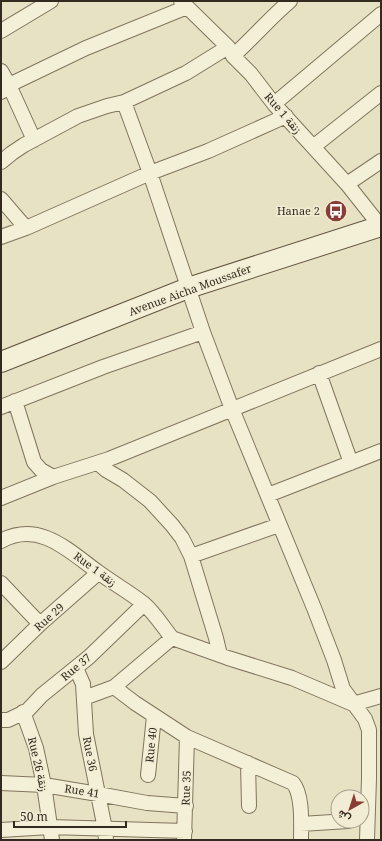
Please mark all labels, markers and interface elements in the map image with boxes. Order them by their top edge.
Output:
street label: Rue 1 زنقة [262,89,305,136]
bus stop icon: Hanae 2 [323,198,349,224]
place label: Hanae 2 [277,203,320,218]
street label: Avenue Aicha Moussafer [126,260,254,319]
street label: Rue 1 زنقة [71,548,120,589]
street label: Rue 29 [31,599,67,634]
street label: Rue 37 [57,650,94,684]
street label: Rue 40 [141,727,160,763]
street label: Rue 26 زنقة [25,735,52,793]
street label: Rue 36 [80,735,101,773]
street label: Rue 35 [177,770,194,806]
street label: Rue 41 [63,780,101,801]
north arrow [330,789,370,829]
scale bar [14,803,126,829]
text: ش [334,807,353,827]
text: 50 m [20,808,48,825]

